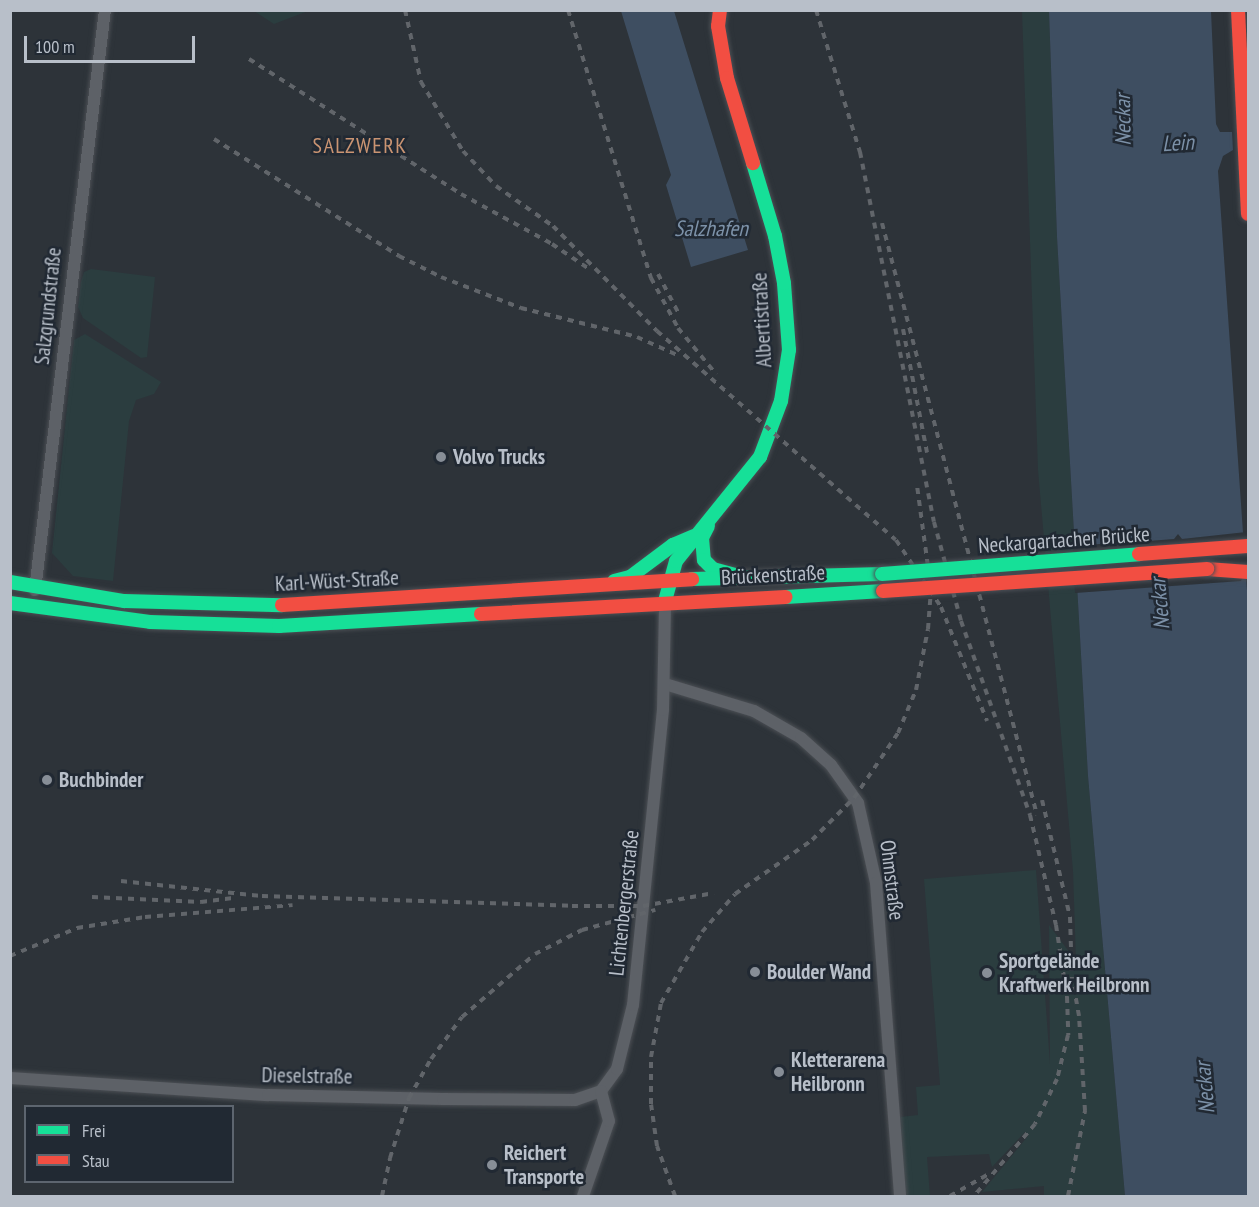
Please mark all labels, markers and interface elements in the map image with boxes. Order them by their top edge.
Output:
scale bar [27,24,198,62]
text: 100 m [35,35,75,58]
water label: Neckar [1109,94,1137,146]
water label: Lein [1161,129,1195,157]
district label: SALZWERK [312,133,408,159]
water label: Salzhafen [674,216,748,242]
street label: Salzgrundstraße [29,246,67,366]
street label: Albertistraße [747,272,777,368]
place label: Volvo Trucks [453,444,546,470]
marker: Volvo Trucks [434,450,448,464]
street label: Neckargartacher Brücke [977,521,1151,559]
street label: Brückenstraße [720,560,826,590]
street label: Karl-Wüst-Straße [274,565,400,597]
water label: Neckar [1145,577,1175,631]
place label: Buchbinder [59,767,143,793]
marker: Buchbinder [40,773,54,787]
street label: Lichtenbergerstraße [604,829,644,977]
street label: Ohmstraße [875,839,909,921]
place label: Sportgelände Kraftwerk Heilbronn [999,948,1150,998]
place label: Boulder Wand [767,959,872,985]
marker: Boulder Wand [748,965,762,979]
marker: Sportgelände Kraftwerk Heilbronn [980,966,994,980]
place label: Kletterarena Heilbronn [791,1047,885,1097]
water label: Neckar [1190,1061,1220,1115]
street label: Dieselstraße [261,1063,353,1089]
marker: Kletterarena Heilbronn [772,1065,786,1079]
legend [24,1105,234,1183]
text: Frei [82,1119,106,1142]
place label: Reichert Transporte [504,1140,584,1190]
text: Stau [82,1149,110,1172]
marker: Reichert Transporte [485,1158,499,1172]

